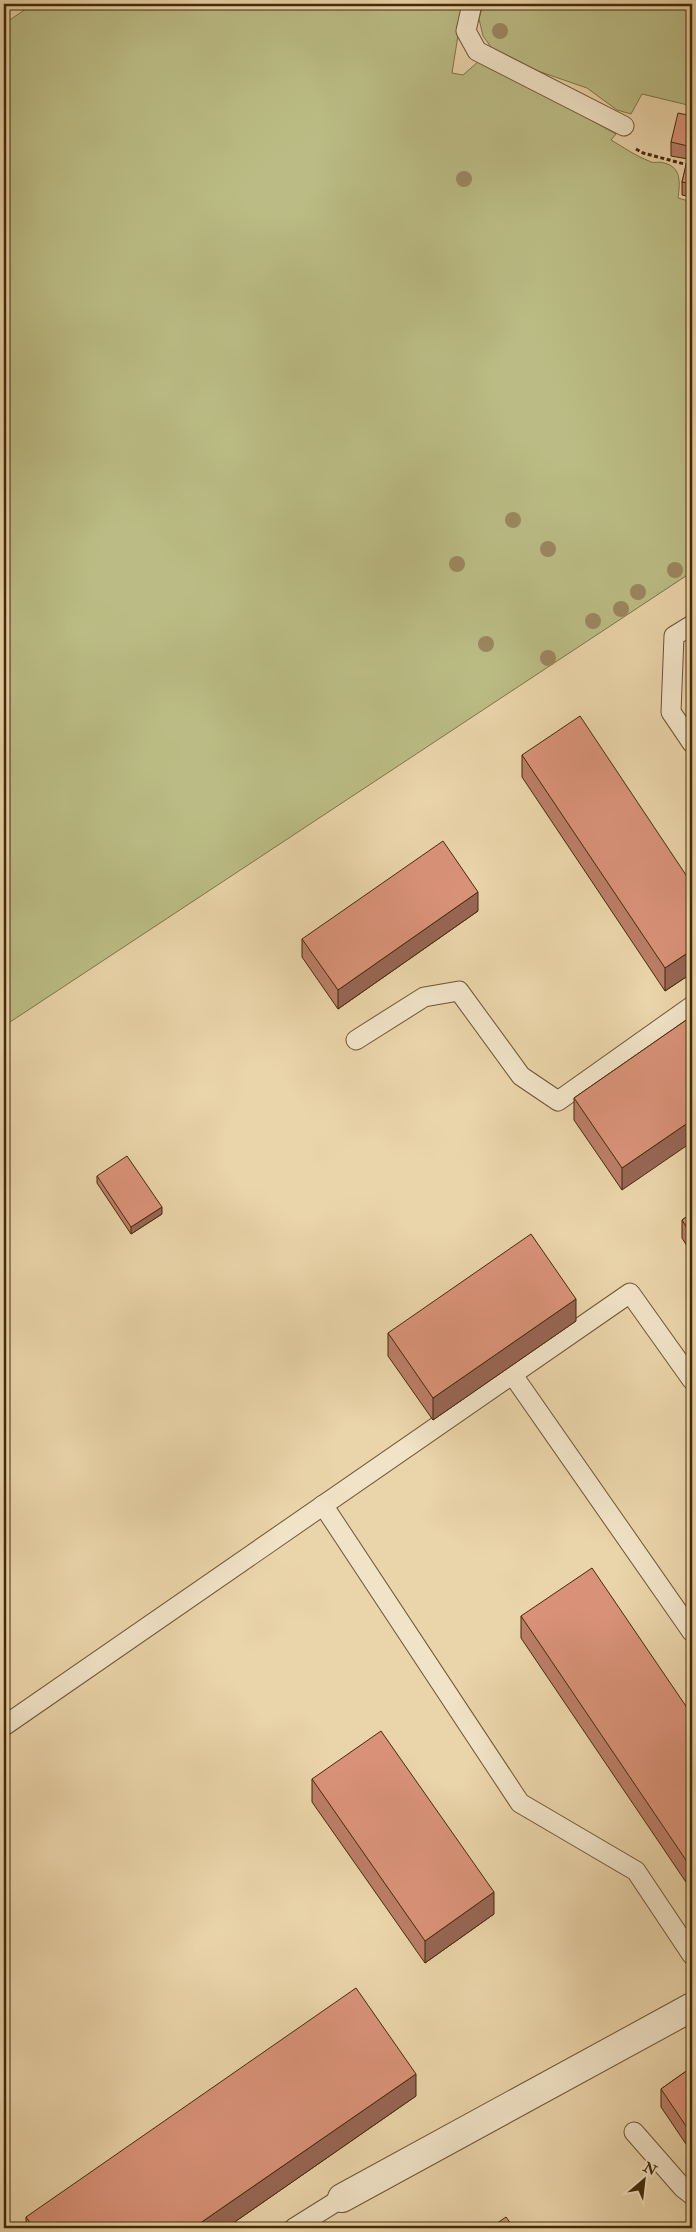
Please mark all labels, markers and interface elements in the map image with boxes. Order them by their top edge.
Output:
north arrow [618,2154,668,2204]
text: N [639,2158,660,2180]

